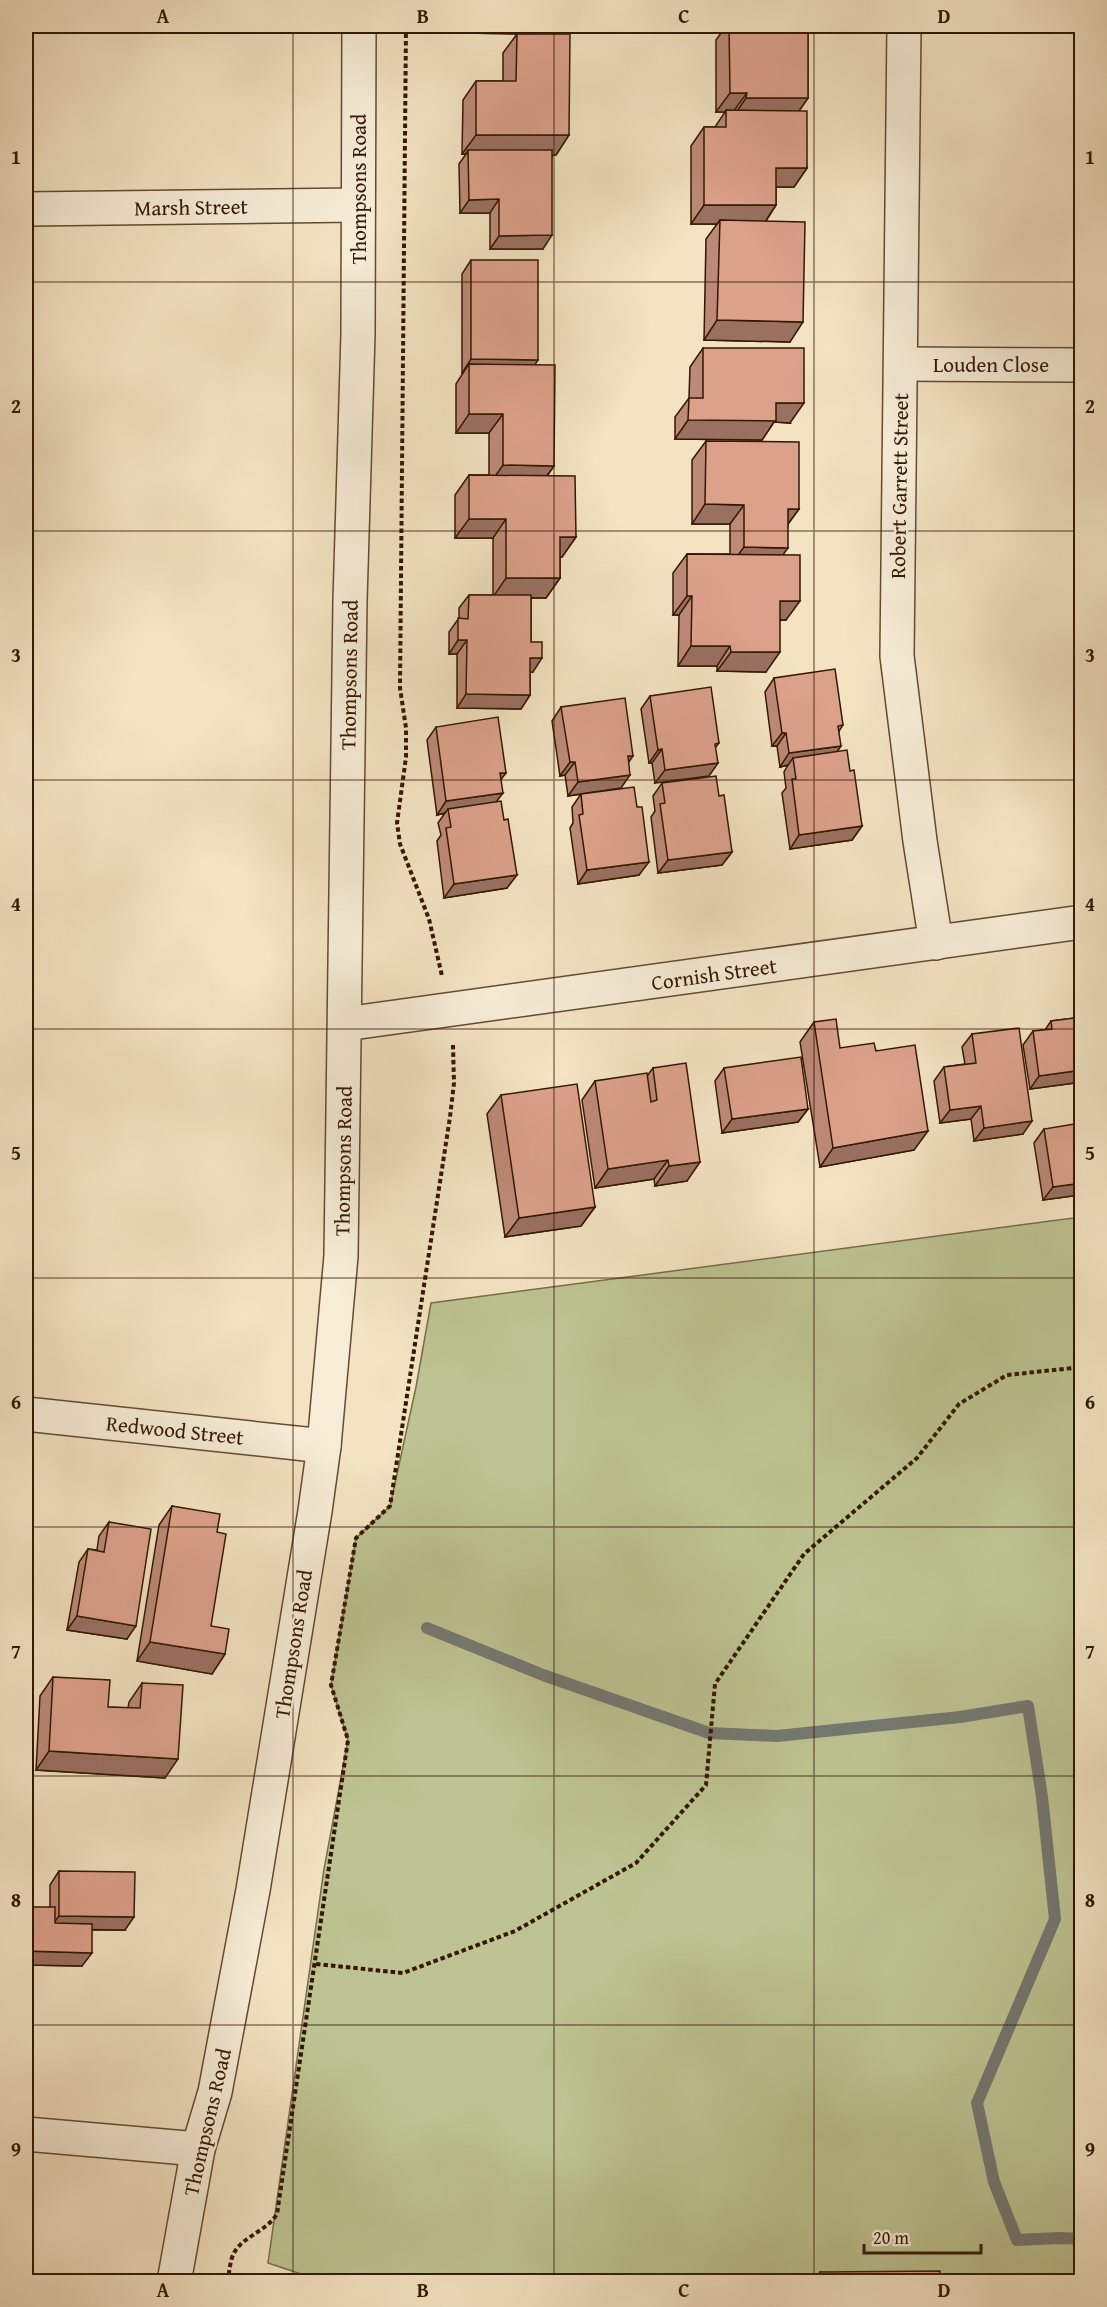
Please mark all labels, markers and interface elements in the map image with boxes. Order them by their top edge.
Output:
text: A [157,1,170,30]
text: B [417,1,429,30]
text: C [678,1,690,30]
text: D [937,1,951,30]
street label: Thompsons Road [343,113,374,264]
text: 1 [11,142,21,171]
text: 1 [1085,142,1095,171]
street label: Marsh Street [134,191,249,223]
street label: Louden Close [933,349,1049,380]
text: 2 [11,391,21,420]
text: 2 [1085,391,1095,420]
street label: Robert Garrett Street [882,392,916,579]
street label: Thompsons Road [332,599,366,751]
text: 3 [11,640,21,669]
text: 3 [1085,640,1095,669]
text: 4 [11,889,21,918]
text: 4 [1085,889,1095,918]
street label: Cornish Street [649,950,779,998]
street label: Thompsons Road [326,1085,360,1237]
text: 5 [11,1138,21,1167]
text: 5 [1085,1138,1095,1167]
text: 6 [11,1387,21,1416]
text: 6 [1085,1387,1095,1416]
street label: Redwood Street [105,1407,246,1453]
street label: Thompsons Road [266,1566,320,1721]
text: 7 [11,1636,21,1665]
text: 7 [1085,1636,1095,1665]
text: 8 [11,1885,21,1914]
text: 8 [1085,1885,1095,1914]
street label: Thompsons Road [175,2044,239,2199]
text: 9 [11,2134,21,2163]
text: 9 [1085,2134,1095,2163]
scale bar [864,2217,981,2255]
text: 20 m [873,2224,909,2251]
text: A [157,2275,170,2304]
text: B [417,2275,429,2304]
text: C [678,2275,690,2304]
text: D [937,2275,951,2304]

